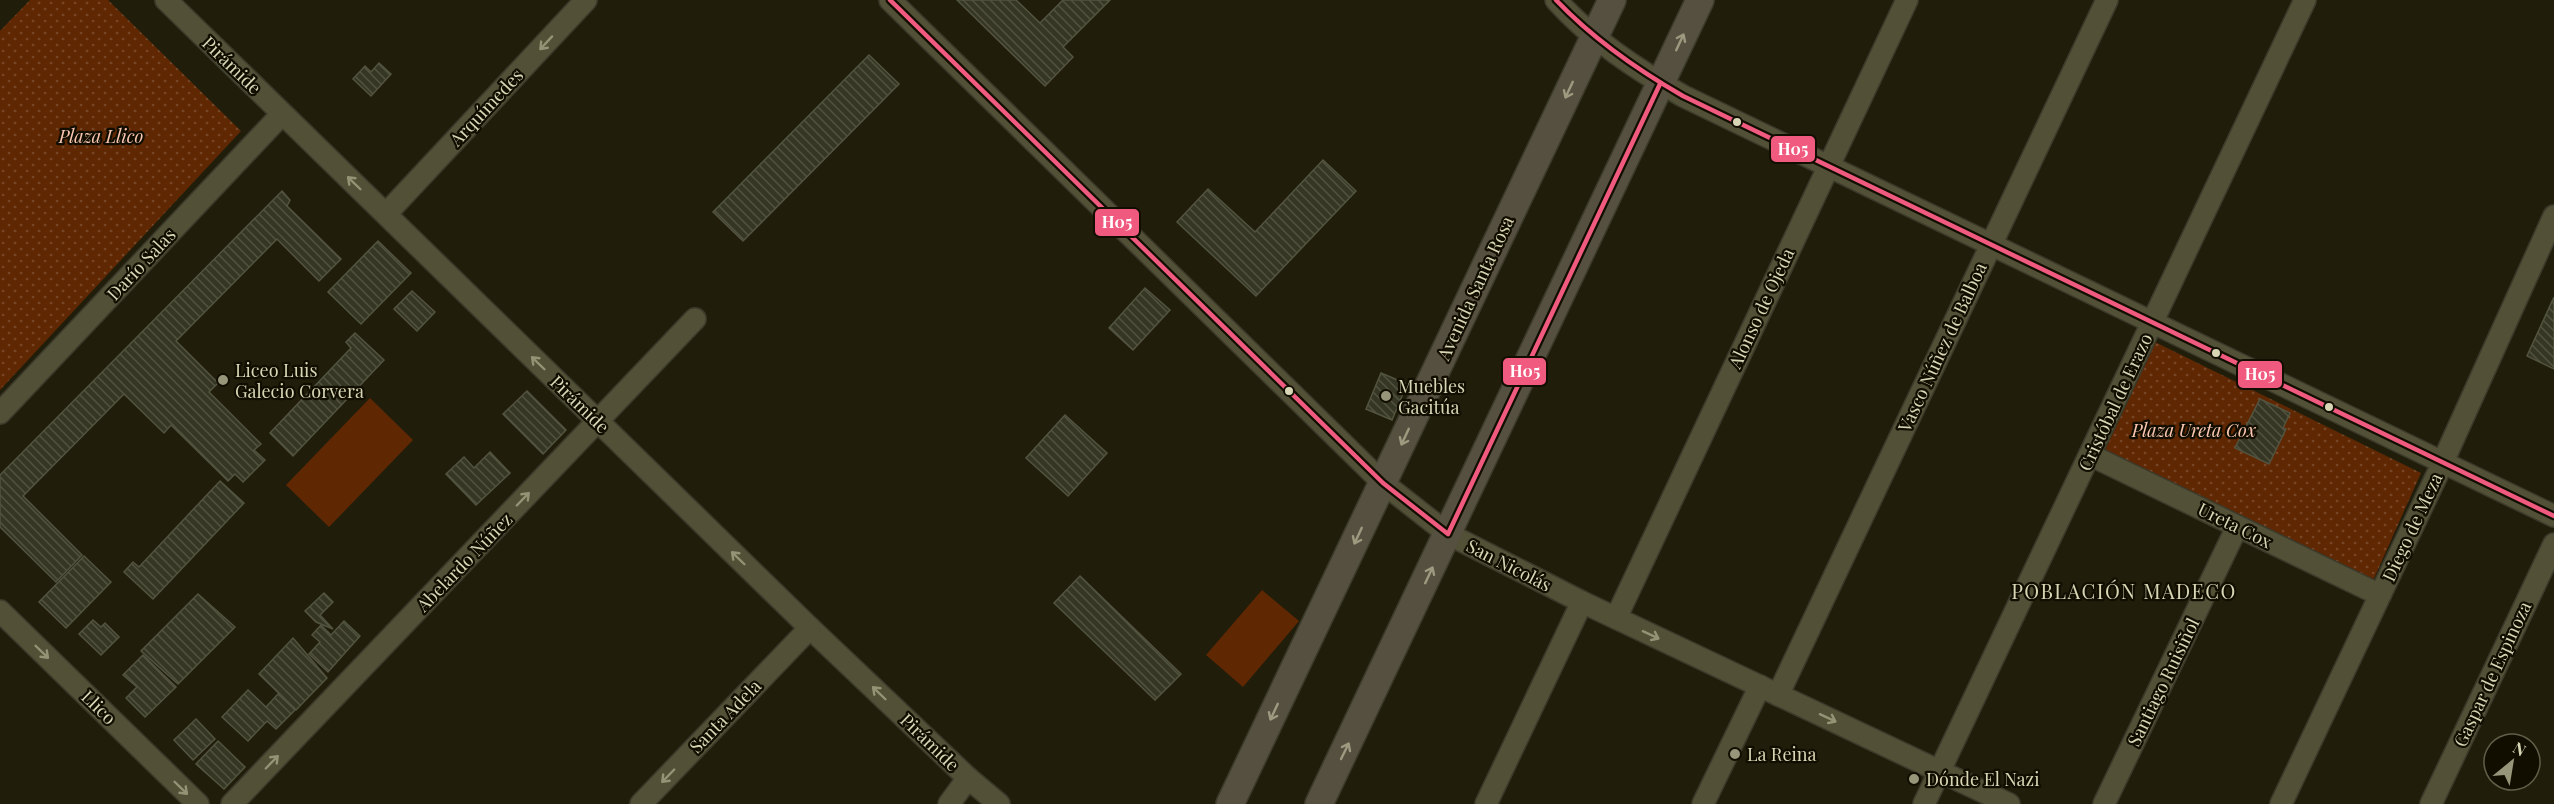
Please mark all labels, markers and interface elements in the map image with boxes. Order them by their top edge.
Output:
street label: Pirámide [197,31,267,99]
one-way arrow [1675,33,1687,51]
one-way arrow [539,35,554,50]
street label: Arquímedes [443,63,528,152]
one-way arrow [1562,81,1574,99]
unlabelled marker [1731,116,1743,128]
park label: Plaza Llico [58,124,143,148]
line badge: H05 [1770,135,1816,163]
text: H05 [1778,138,1808,159]
one-way arrow [346,176,361,190]
line badge: H05 [1094,208,1140,237]
text: H05 [1102,211,1132,232]
street label: Avenida Santa Rosa [1431,212,1519,365]
street label: Darío Salas [101,223,181,305]
street label: Alonso de Ojeda [1722,244,1799,373]
street label: Vasco Núñez de Balboa [1892,258,1992,437]
street label: Cristóbal de Erazo [2073,329,2157,475]
unlabelled marker [2210,347,2222,359]
one-way arrow [531,356,546,370]
line badge: H05 [1502,357,1547,386]
place label: Liceo Luis Galecio Corvera [235,358,364,403]
text: H05 [1510,360,1540,381]
line badge: H05 [2237,360,2283,389]
text: H05 [2245,363,2275,384]
street label: Pirámide [545,370,615,438]
marker: Liceo Luis Galecio Corvera [216,373,230,387]
place label: Muebles Gacitúa [1398,374,1465,419]
unlabelled marker [1283,385,1295,397]
marker: Muebles Gacitúa [1379,389,1393,403]
unlabelled marker [2323,401,2335,413]
park label: Plaza Ureta Cox [2131,418,2257,442]
one-way arrow [1398,428,1410,446]
street label: Diego de Meza [2376,469,2448,585]
one-way arrow [516,492,531,507]
street label: Ureta Cox [2194,497,2277,554]
street label: Abelardo Núñez [410,507,517,617]
one-way arrow [1352,526,1364,544]
street label: San Nicolás [1462,533,1556,597]
one-way arrow [731,550,746,565]
one-way arrow [1423,567,1435,585]
district label: POBLACIÓN MADECO [2011,577,2237,604]
street label: Gaspar de Espinoza [2448,597,2536,751]
street label: Santiago Ruisiñol [2122,614,2204,750]
one-way arrow [1642,629,1660,641]
one-way arrow [34,644,49,659]
street label: Santa Adela [684,674,766,758]
street label: Llico [76,685,122,729]
one-way arrow [871,686,886,700]
one-way arrow [1268,702,1280,720]
street label: Pirámide [895,708,965,776]
one-way arrow [1818,713,1836,725]
north arrow [2482,732,2542,792]
text: N [2509,737,2530,761]
place label: La Reina [1747,742,1817,766]
one-way arrow [1339,743,1351,761]
marker: La Reina [1728,747,1742,761]
one-way arrow [265,754,280,769]
place label: Dónde El Nazi [1926,767,2039,791]
one-way arrow [661,768,675,783]
marker: Dónde El Nazi [1907,772,1921,786]
one-way arrow [174,780,189,795]

